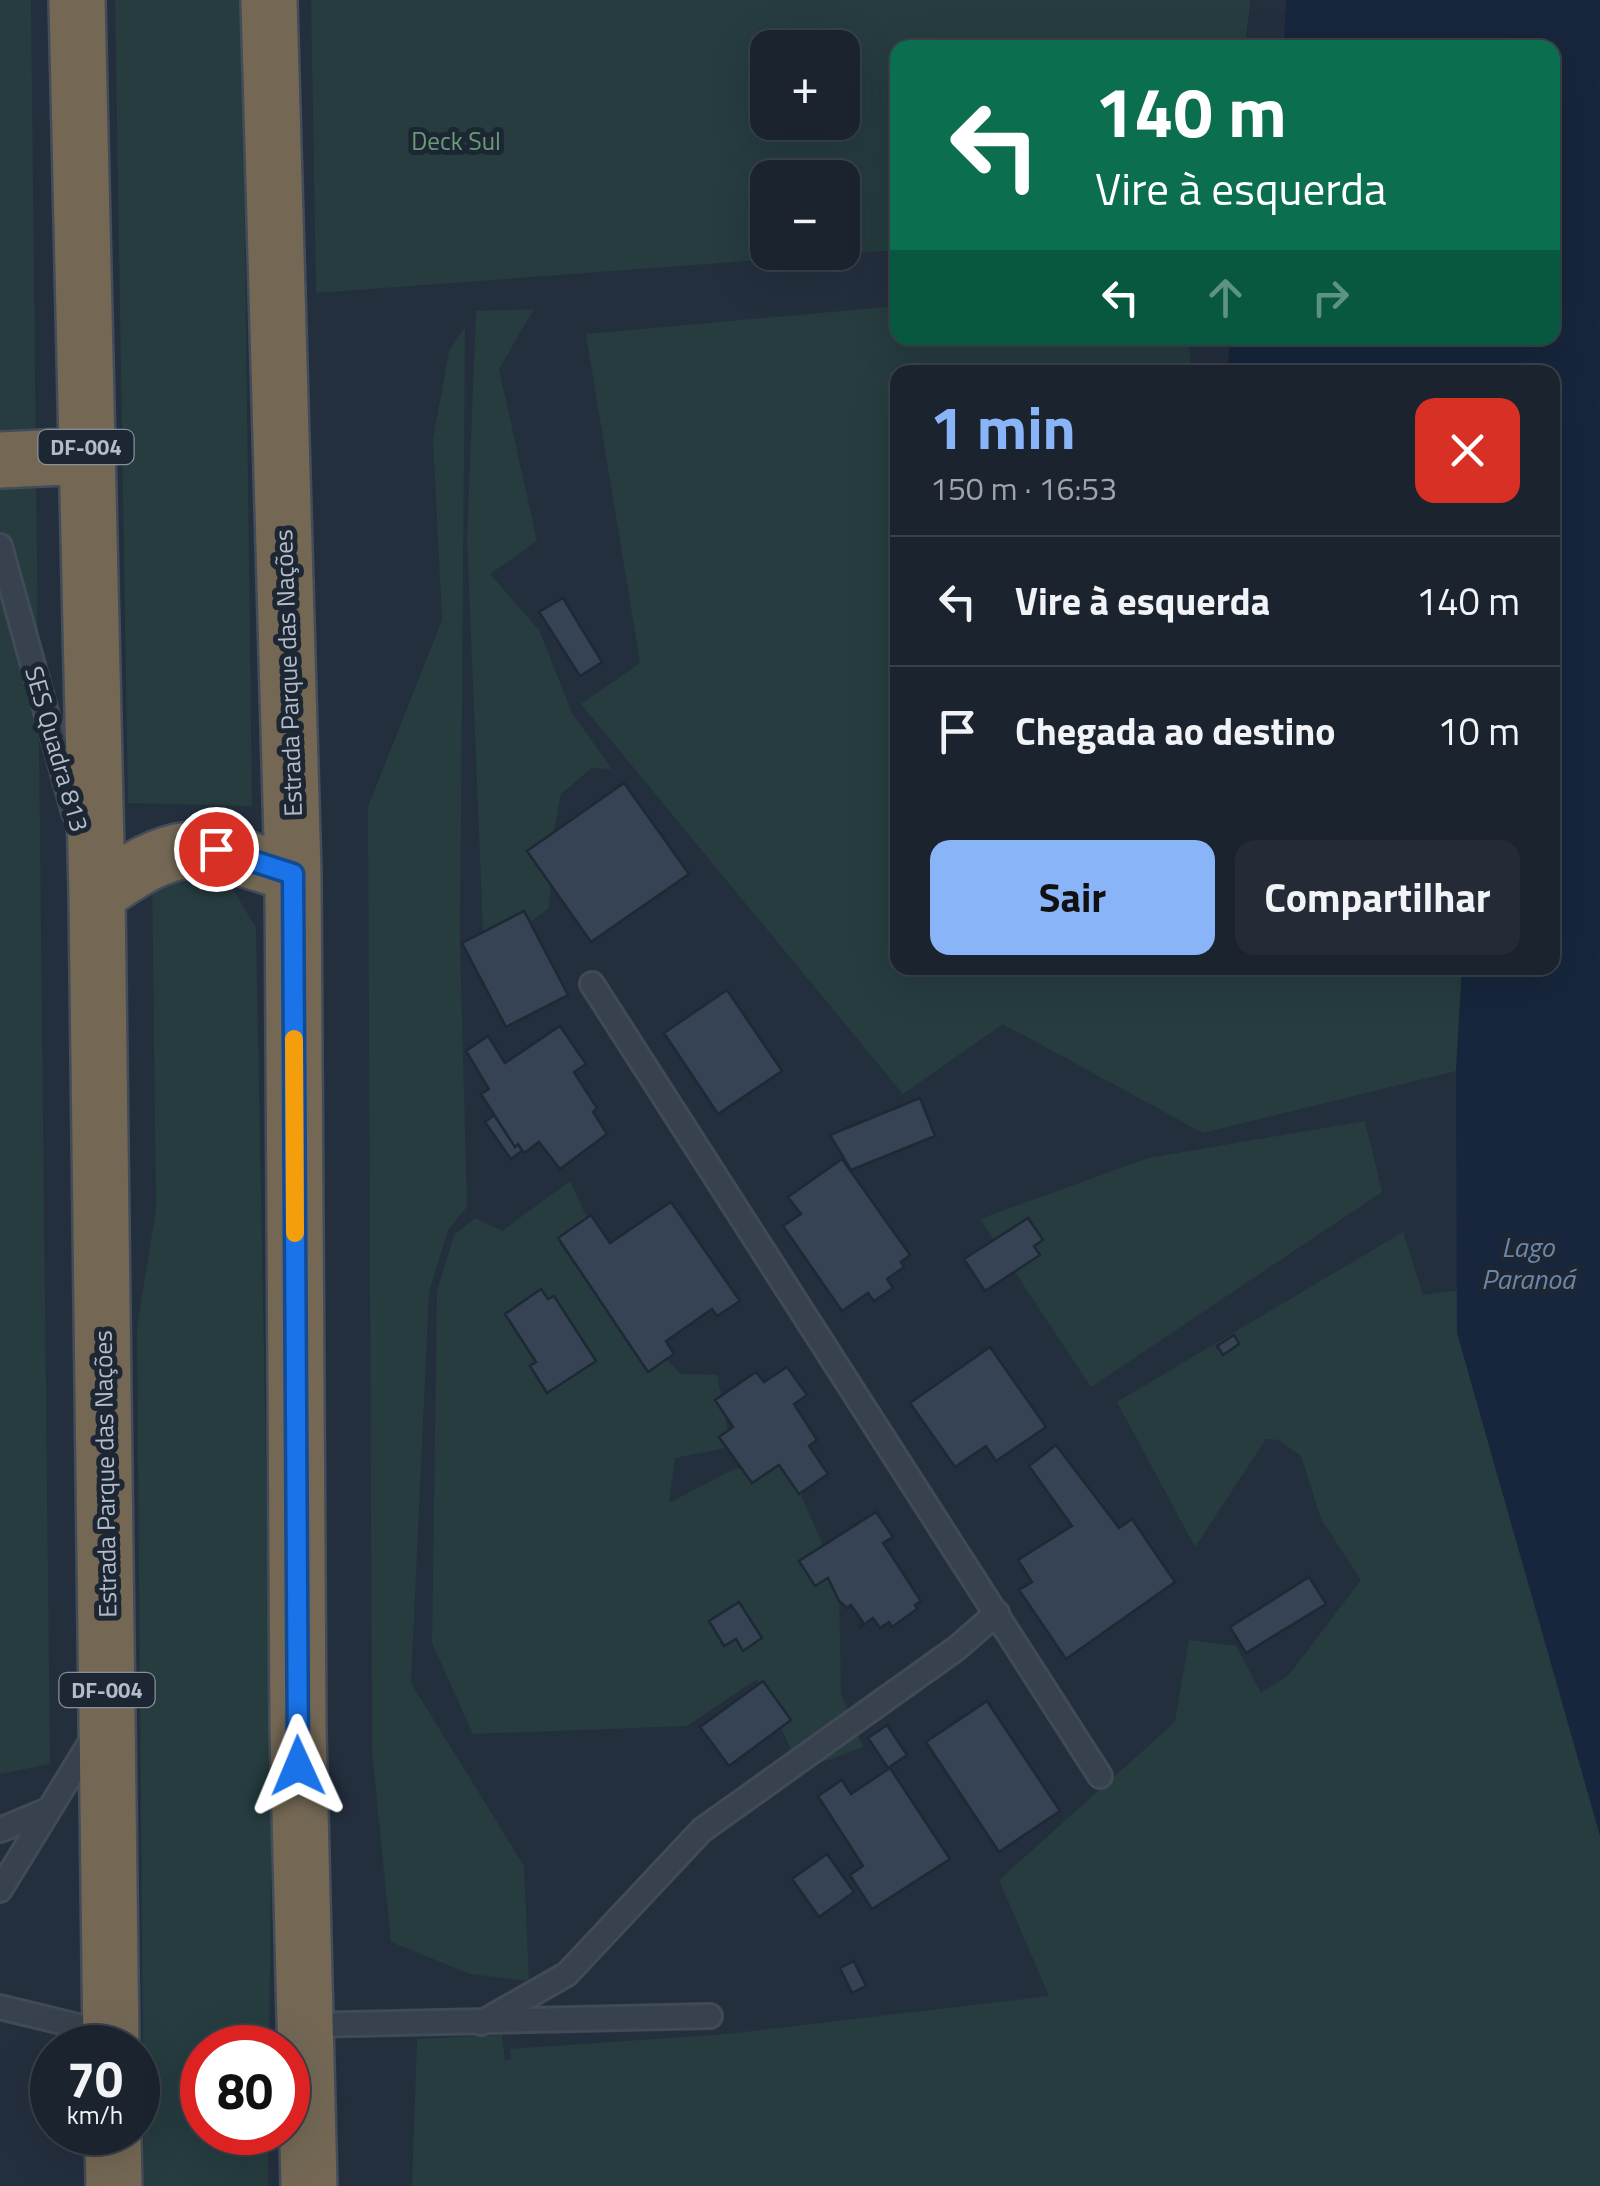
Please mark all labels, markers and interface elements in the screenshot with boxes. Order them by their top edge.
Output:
map controls [750,30,860,270]
button: + [750,30,860,140]
text: 140 m [1095,58,1287,164]
icon: left [930,80,1060,210]
park label: Deck Sul [411,122,501,160]
text: Vire à esquerda [1095,154,1387,222]
button: − [750,160,860,270]
icon: left [1093,270,1148,325]
icon: ahead [1198,270,1253,325]
icon: right [1303,270,1358,325]
text: 1 min [930,381,1076,472]
button: close [1415,398,1520,503]
road number: DF-004 [38,430,134,464]
text: 150 m · 16:53 [930,464,1117,512]
street label: Estrada Parque das Nações [264,529,312,817]
text: Vire à esquerda [1015,572,1270,630]
text: 140 m [1416,572,1520,630]
icon: left [930,574,985,629]
street label: SES Quadra 813 [15,662,99,836]
text: Chegada ao destino [1015,702,1335,760]
text: 10 m [1437,702,1520,760]
icon: arrive [930,704,985,759]
pin [174,807,259,892]
icon: arrive [189,822,244,877]
button: Sair [930,840,1215,955]
button: Compartilhar [1235,840,1520,955]
water label: Lago Paranoá [1481,1225,1577,1300]
street label: Estrada Parque das Nações [83,1330,127,1618]
road number: DF-004 [59,1673,154,1707]
position arrow [246,1714,350,1818]
speed limit sign: 80 [180,2025,310,2155]
text: 70 [67,2040,123,2116]
text: km/h [67,2096,123,2134]

